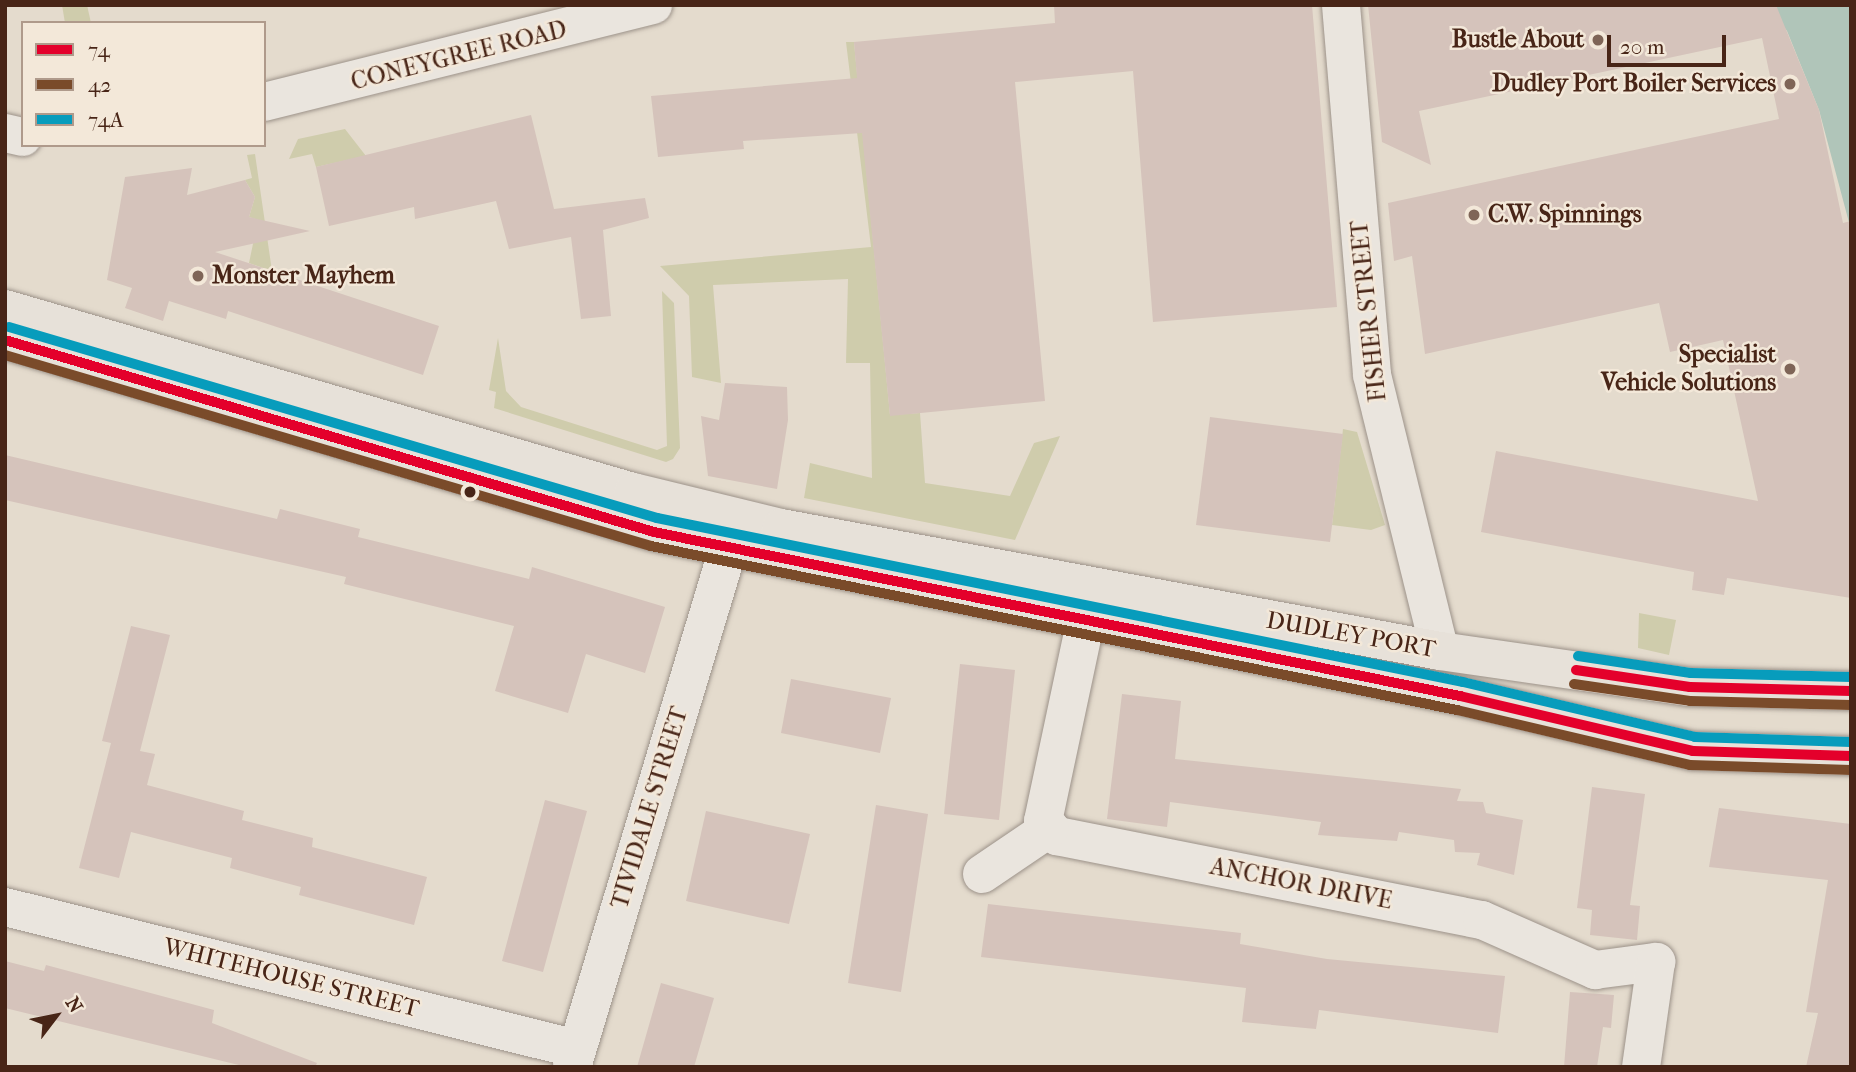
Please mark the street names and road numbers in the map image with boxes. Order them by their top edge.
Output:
street label: CONEYGREE ROAD [348,15,570,97]
street label: FISHER STREET [1345,219,1393,403]
street label: DUDLEY PORT [1264,606,1438,664]
street label: TIVIDALE STREET [606,704,694,912]
street label: ANCHOR DRIVE [1208,852,1394,916]
street label: WHITEHOUSE STREET [160,932,422,1024]

